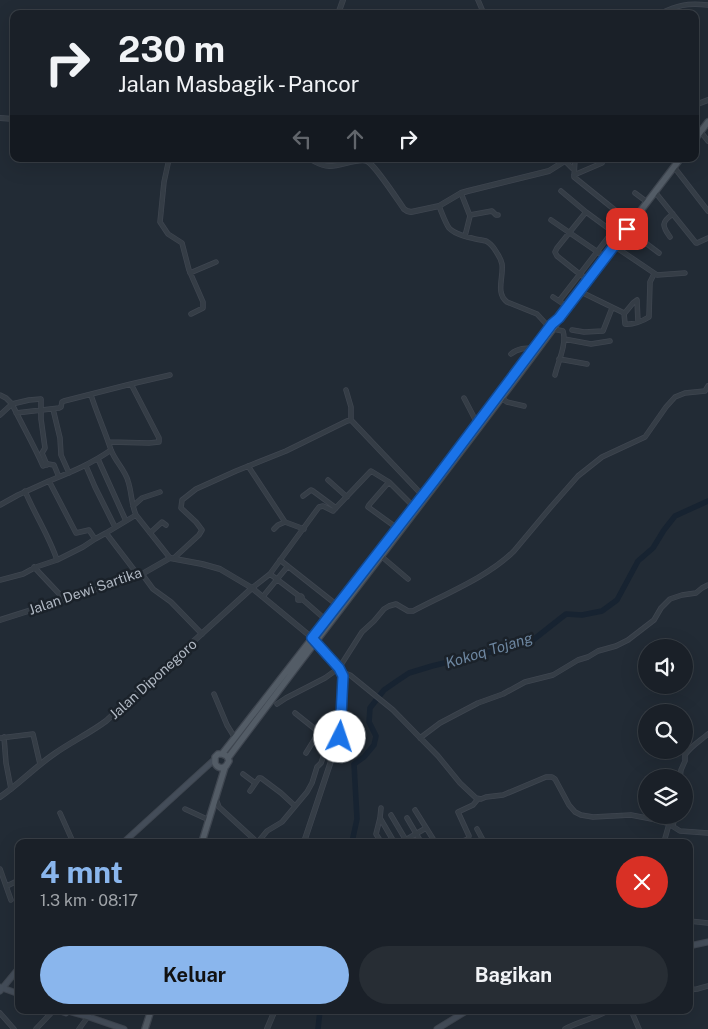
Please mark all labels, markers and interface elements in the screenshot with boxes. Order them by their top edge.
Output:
text: 230 m [118,29,225,70]
icon: right [35,30,100,95]
text: Jalan Masbagik - Pancor [118,71,359,97]
icon: left [288,125,316,153]
icon: ahead [341,125,369,153]
icon: right [394,125,422,153]
pin [606,208,648,250]
icon: arrive [613,215,641,243]
street label: Jalan Dewi Sartika [26,564,144,618]
water label: Kokoq Tojang [443,629,535,671]
street label: Jalan Diponegoro [106,636,200,722]
map controls [638,639,693,824]
button: sound [638,639,693,694]
button: search [638,704,693,759]
position arrow [313,710,365,762]
button: layers [638,769,693,824]
text: 4 mnt [40,854,123,890]
button: close [616,856,668,908]
text: 1.3 km · 08:17 [40,891,138,910]
button: Keluar [40,946,349,1004]
button: Bagikan [359,946,668,1004]

